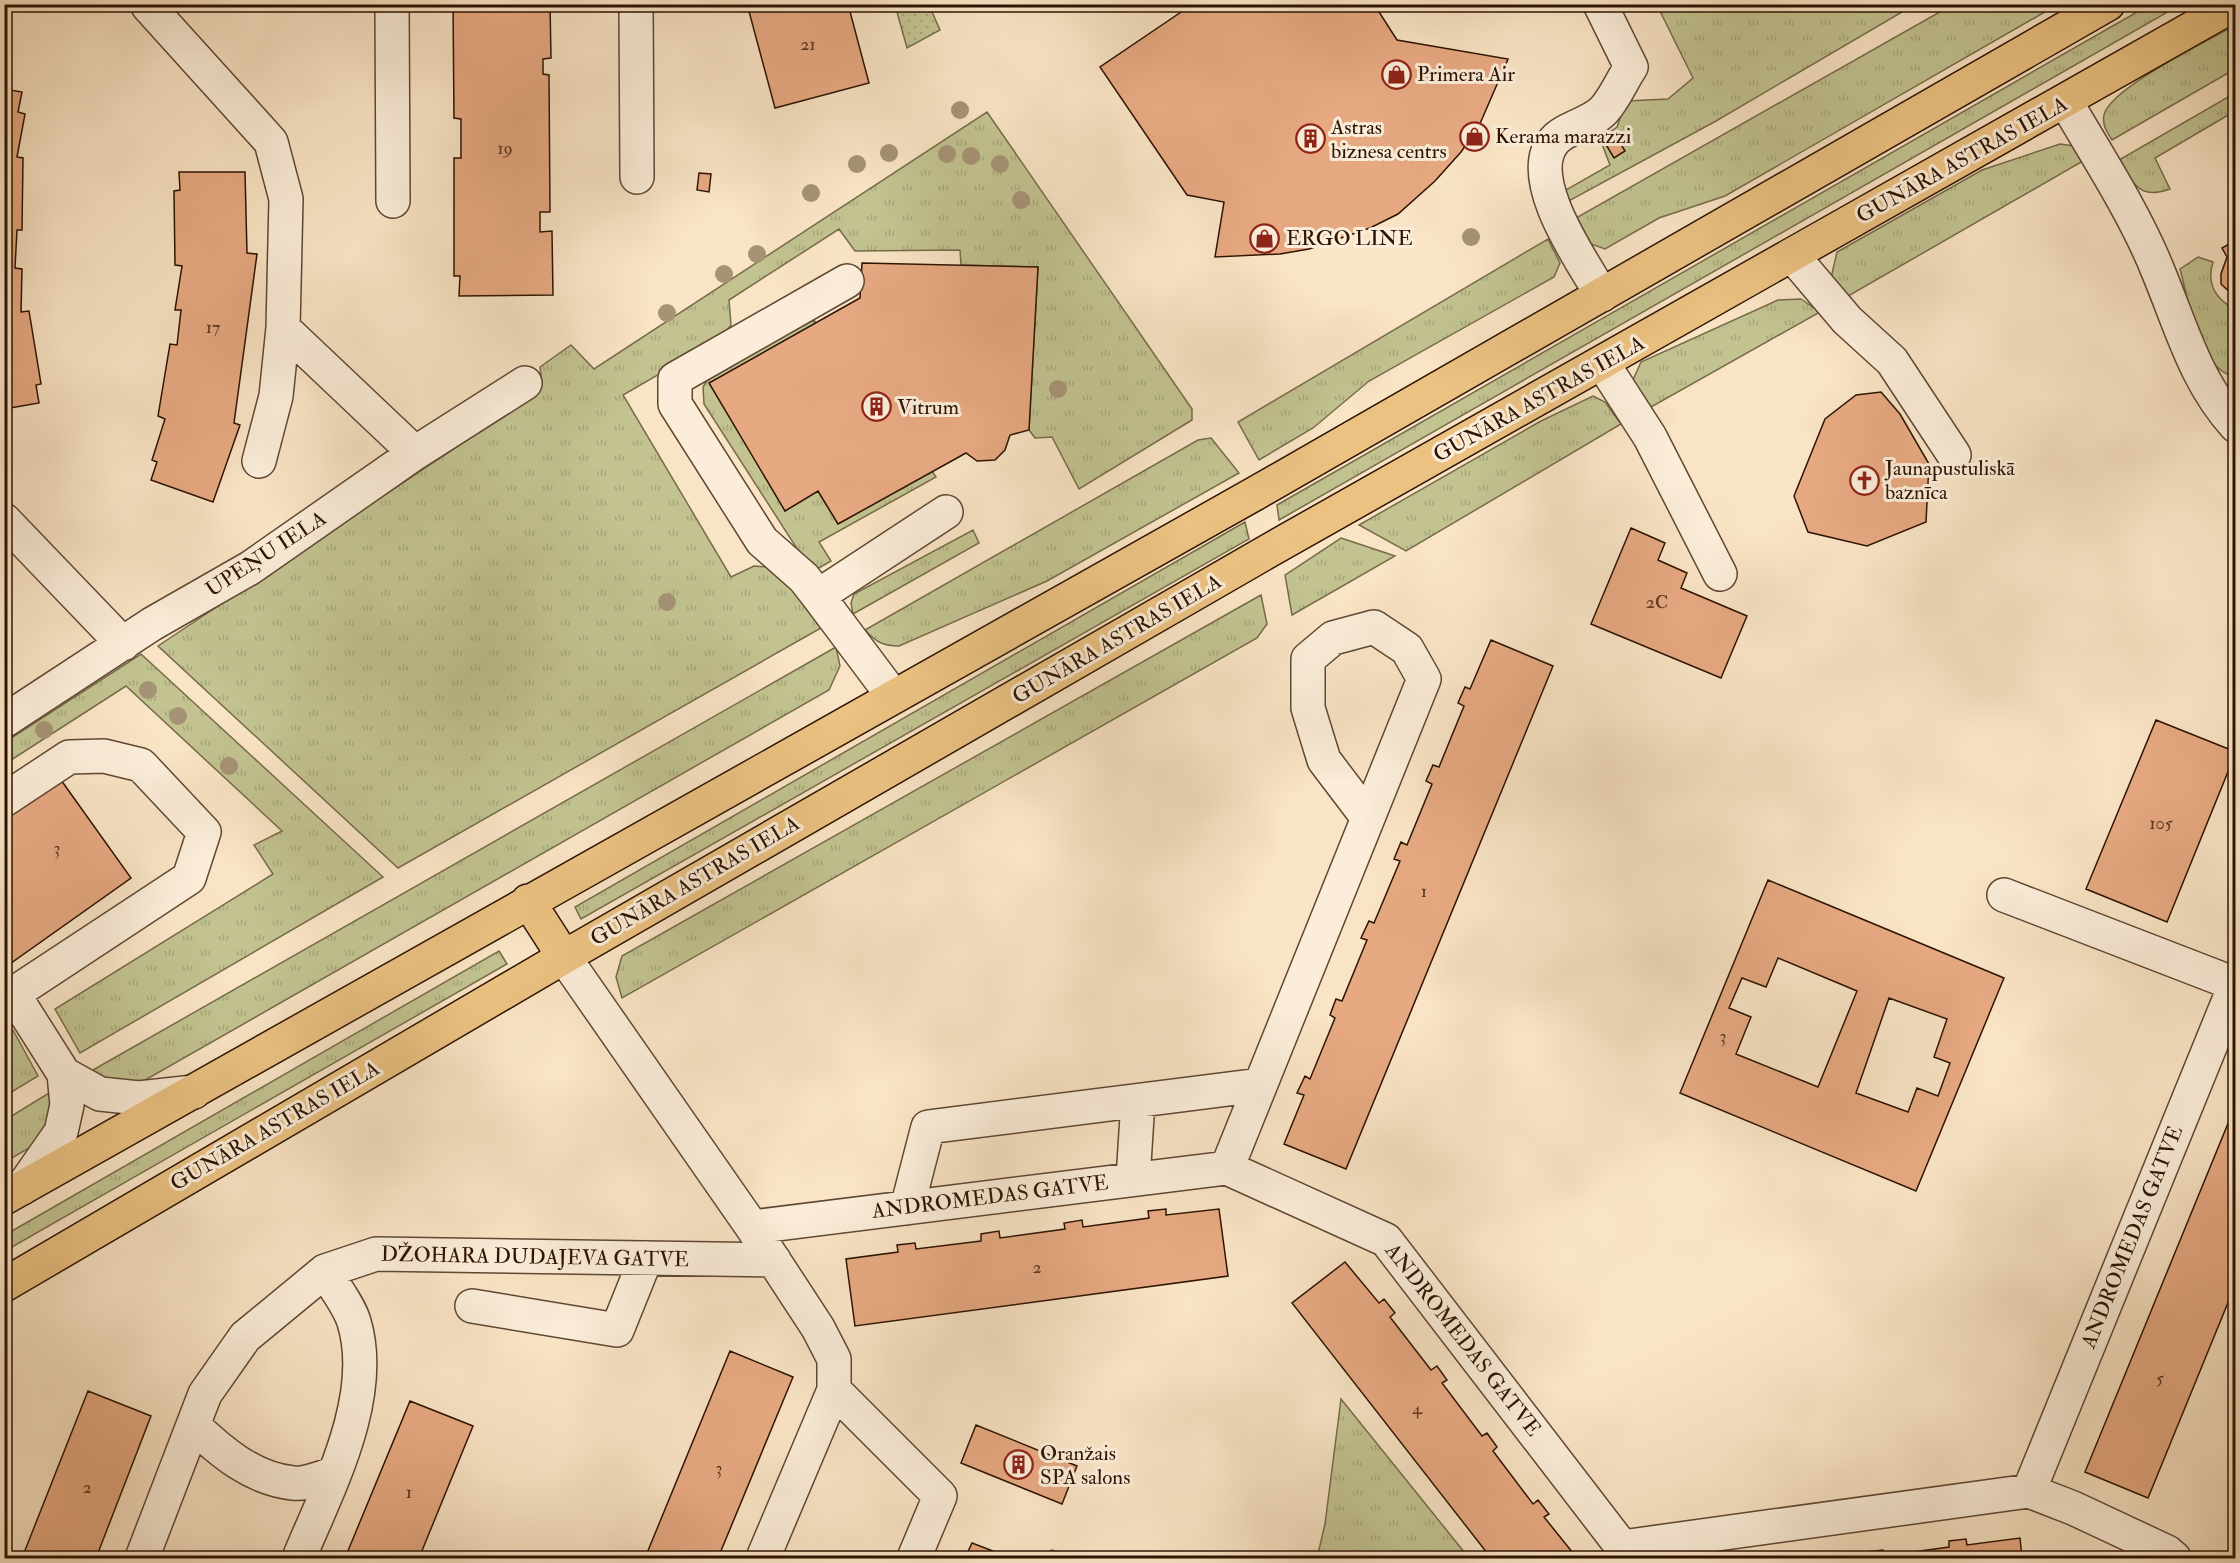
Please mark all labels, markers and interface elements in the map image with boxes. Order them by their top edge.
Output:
house number: 21 [800,33,816,56]
shop icon: Primera Air [1380,58,1412,90]
place label: Primera Air [1417,61,1515,88]
street label: GUNĀRA ASTRAS IELA [1852,91,2072,229]
place label: Astras biznesa centrs [1330,114,1447,165]
shop icon: Kerama marazzi [1458,120,1490,152]
building icon: Astras biznesa centrs [1294,123,1326,155]
place label: Kerama marazzi [1495,123,1632,150]
house number: 19 [497,137,513,160]
shop icon: ERGO LINE [1249,222,1281,254]
place label: ERGO LINE [1286,225,1413,252]
house number: 17 [206,316,220,339]
street label: GUNĀRA ASTRAS IELA [1429,330,1649,468]
building icon: Vitrum [860,391,892,423]
place label: Vitrum [897,394,959,421]
place label: Jaunapustuliskā baznīca [1884,455,2015,506]
church icon: Jaunapustuliskā baznīca [1848,464,1880,496]
street label: UPEŅU IELA [201,505,331,603]
street label: GUNĀRA ASTRAS IELA [1007,568,1227,710]
house number: 2C [1646,591,1668,614]
street label: GUNĀRA ASTRAS IELA [585,810,805,952]
house number: 105 [2149,812,2173,835]
house number: 3 [54,837,60,860]
house number: 1 [1421,880,1427,903]
house number: 3 [1720,1025,1726,1048]
street label: GUNĀRA ASTRAS IELA [165,1055,385,1197]
street label: ANDROMEDAS GATVE [2075,1122,2189,1353]
street label: ANDROMEDAS GATVE [869,1169,1110,1225]
street label: ANDROMEDAS GATVE [1378,1237,1547,1442]
street label: DŽOHARA DUDAJEVA GATVE [381,1241,689,1273]
house number: 2 [1032,1256,1042,1279]
house number: 5 [2156,1367,2164,1390]
house number: 4 [1412,1397,1423,1420]
place label: Oranžais SPA salons [1040,1440,1130,1491]
building icon: Oranžais SPA salons [1003,1449,1035,1481]
house number: 3 [716,1457,722,1480]
house number: 2 [82,1476,92,1499]
house number: 1 [406,1481,412,1504]

